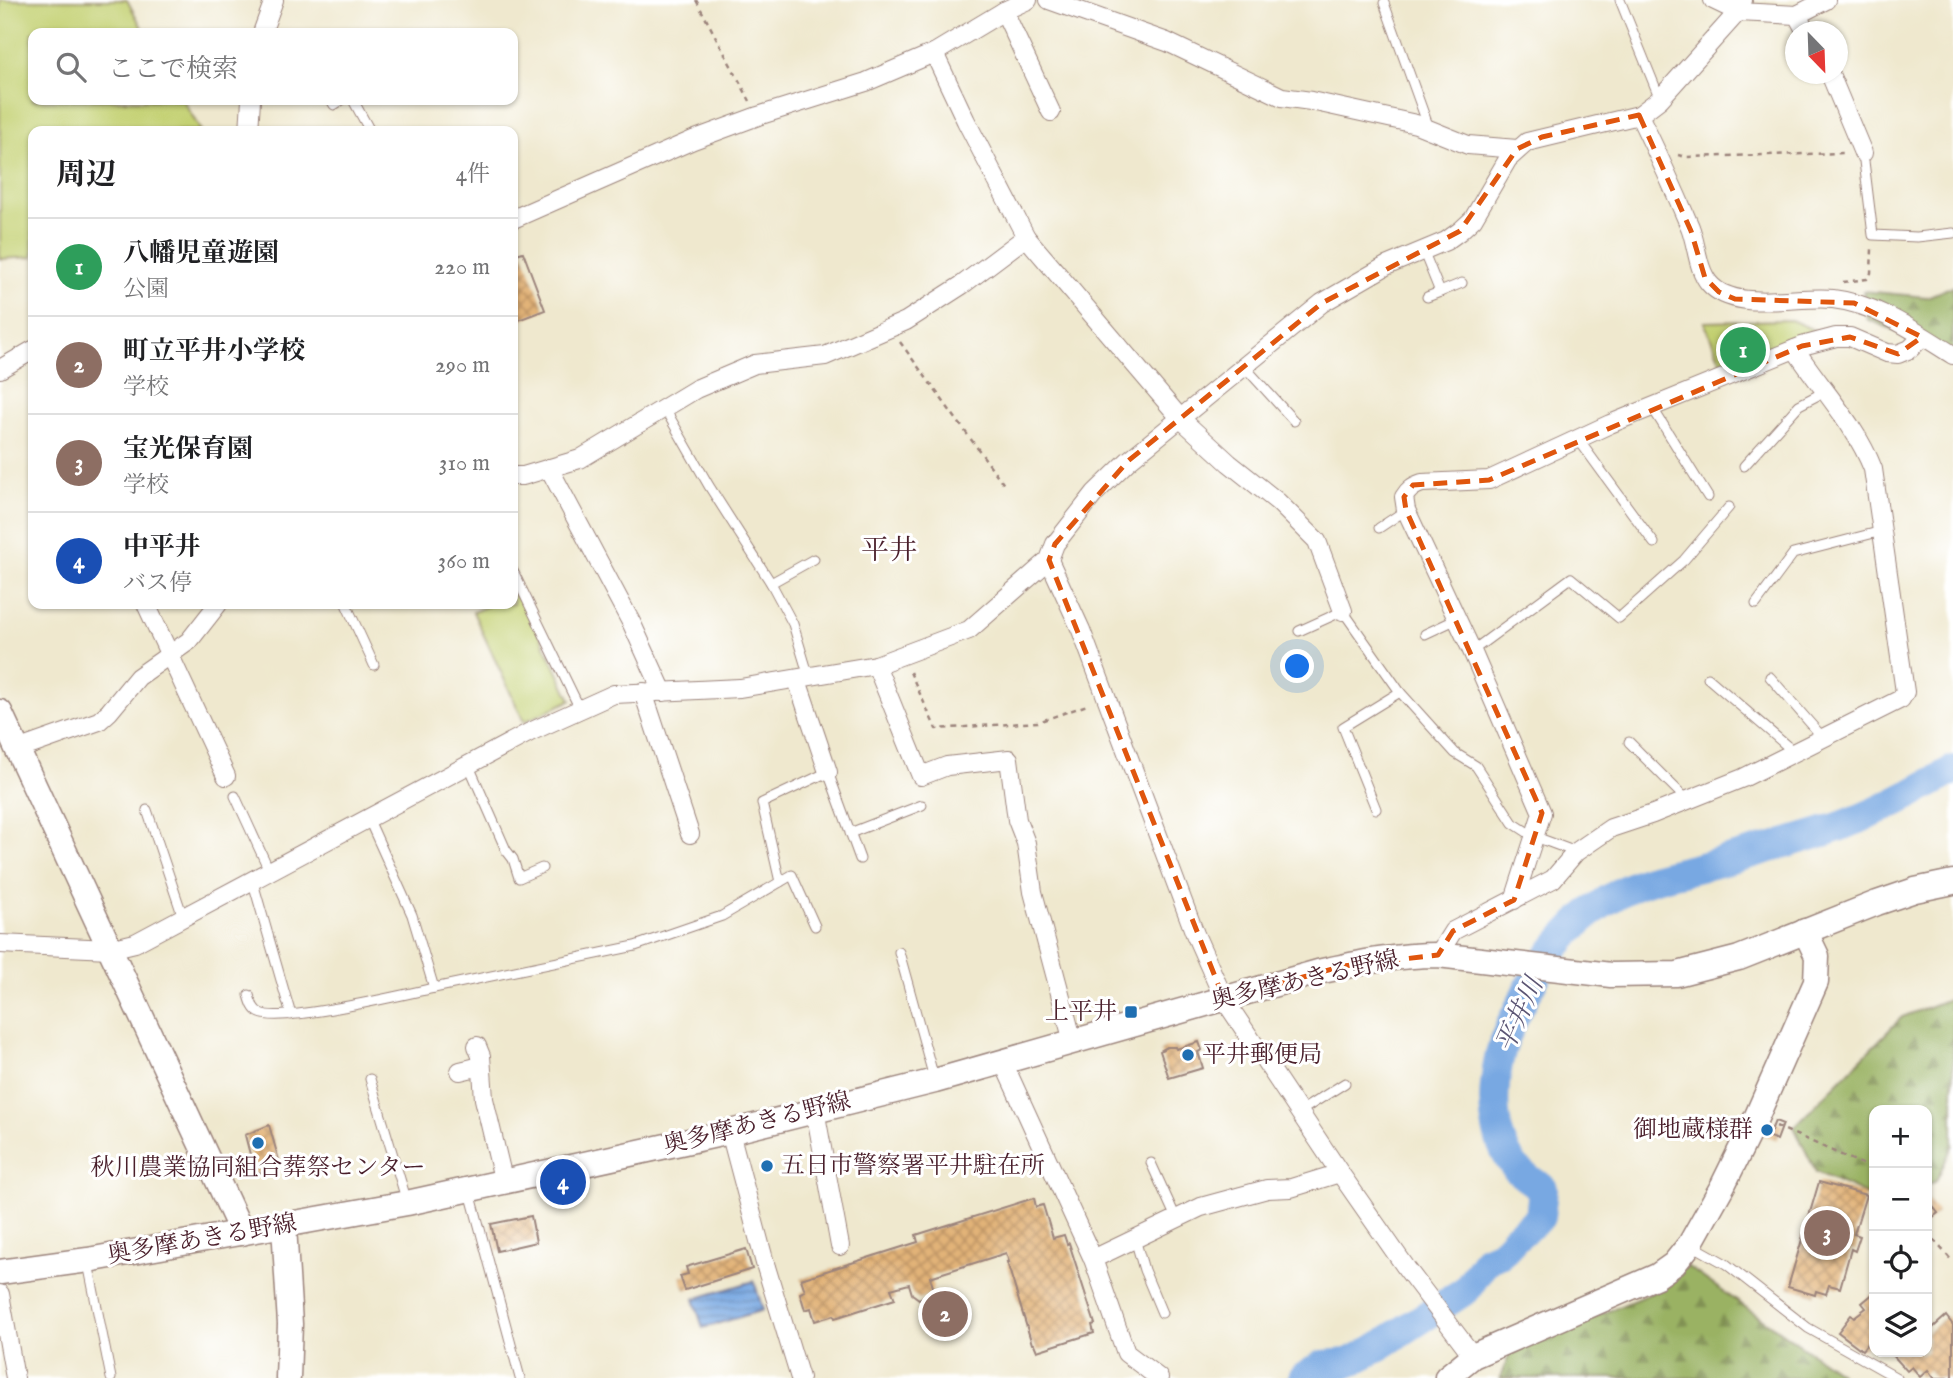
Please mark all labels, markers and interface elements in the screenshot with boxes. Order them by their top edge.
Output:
north arrow [1785,21,1848,84]
search box [28,28,518,105]
icon: search [52,48,90,86]
text: ここで検索 [108,53,238,86]
text: 周辺 [56,157,116,195]
text: 4件 [456,160,490,189]
text: 八幡児童遊園 [123,237,279,270]
text: 1 [75,253,83,282]
text: 220 m [434,253,490,282]
text: 公園 [123,275,169,304]
pin: 1 [1720,324,1766,376]
text: 町立平井小学校 [123,335,305,368]
text: 2 [74,351,84,380]
text: 290 m [435,351,490,380]
text: 学校 [123,373,169,402]
text: 宝光保育園 [123,433,253,466]
text: 3 [75,449,83,478]
text: 310 m [439,449,490,478]
text: 学校 [123,471,169,500]
text: 中平井 [123,531,201,564]
district label: 平井 [861,534,917,569]
text: 4 [73,547,85,576]
text: 360 m [438,547,490,576]
text: バス停 [123,569,192,598]
your location [1280,649,1314,683]
street label: 奥多摩あきる野線 [1208,944,1402,1018]
water label: 平井川 [1489,970,1552,1057]
place label: 上平井 [1045,997,1117,1028]
marker: 上平井 [1123,1004,1139,1020]
place label: 平井郵便局 [1202,1040,1322,1071]
marker: 平井郵便局 [1180,1047,1196,1063]
street label: 奥多摩あきる野線 [660,1086,854,1162]
map controls [1869,1105,1932,1357]
button: + [1869,1105,1932,1168]
place label: 御地蔵様群 [1633,1115,1753,1146]
marker: 御地蔵様群 [1759,1122,1775,1138]
marker: 秋川農業協同組合葬祭センター [250,1135,266,1151]
place label: 五日市警察署平井駐在所 [781,1151,1045,1182]
place label: 秋川農業協同組合葬祭センター [90,1153,426,1184]
pin: 4 [540,1156,586,1208]
marker: 五日市警察署平井駐在所 [759,1158,775,1174]
button: − [1869,1168,1932,1231]
pin: 3 [1804,1207,1850,1259]
street label: 奥多摩あきる野線 [105,1208,299,1272]
button: locate [1869,1231,1932,1294]
pin: 2 [922,1288,968,1340]
button: layers [1869,1294,1932,1357]

